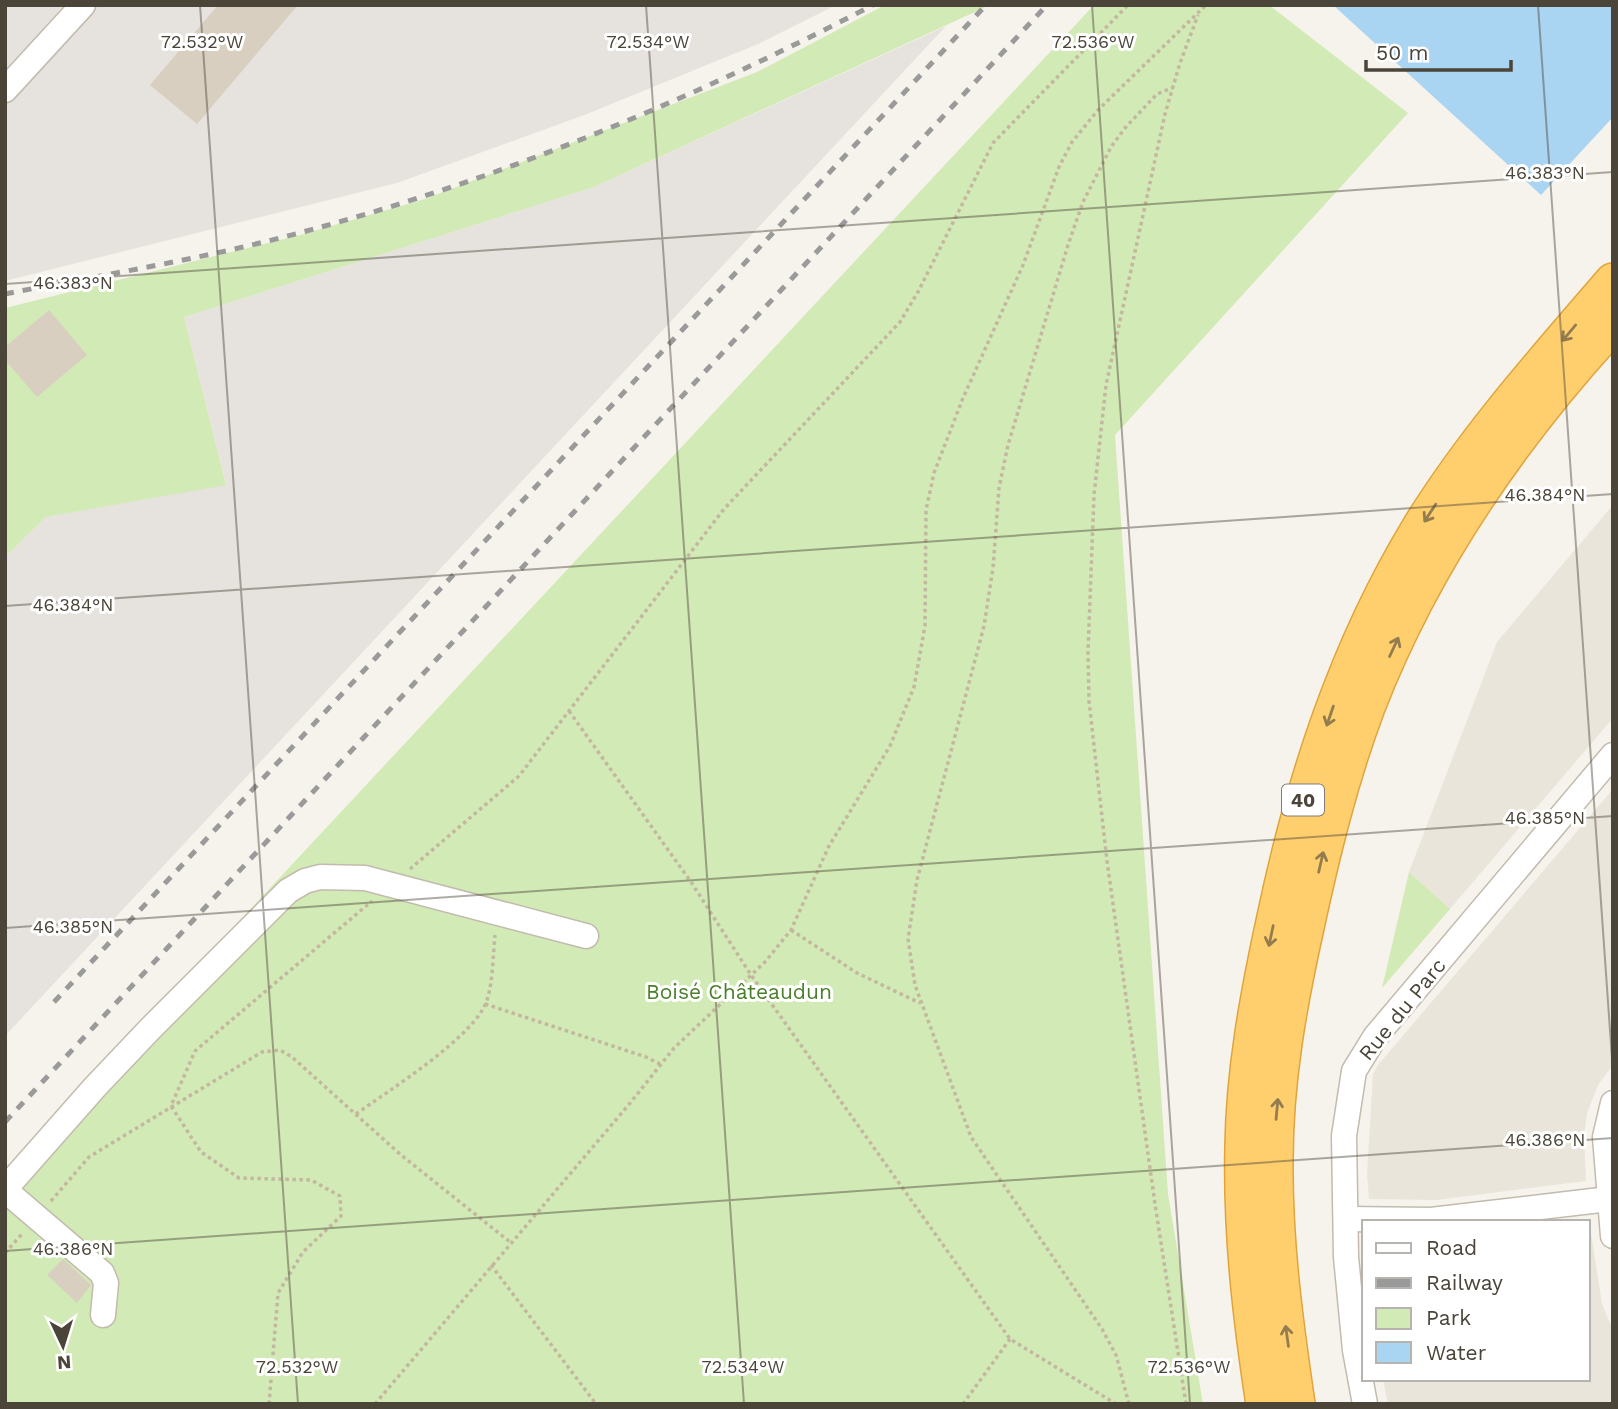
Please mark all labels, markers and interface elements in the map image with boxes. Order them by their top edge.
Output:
scale bar [1366,28,1511,72]
text: 72.532°W [161,31,243,52]
text: 72.534°W [607,31,689,52]
text: 72.536°W [1052,31,1134,52]
text: 50 m [1376,40,1428,65]
text: 46.383°N [1505,162,1585,183]
text: 46.383°N [33,272,113,293]
one-way arrow [1561,323,1577,341]
text: 46.384°N [1505,484,1585,505]
one-way arrow [1423,502,1437,522]
text: 46.384°N [33,594,113,615]
one-way arrow [1388,637,1402,658]
one-way arrow [1323,705,1335,727]
road number: 40 [1282,785,1324,816]
text: 46.385°N [1505,807,1585,828]
one-way arrow [1315,851,1328,873]
text: 46.385°N [33,916,113,937]
one-way arrow [1263,924,1277,947]
street label: Rue du Parc [1353,953,1451,1065]
park label: Boisé Châteaudun [646,979,832,1004]
one-way arrow [1271,1099,1284,1121]
text: 46.386°N [1505,1129,1585,1150]
legend [1362,1220,1590,1381]
text: Road [1426,1235,1477,1260]
text: 46.386°N [33,1238,113,1259]
text: Railway [1426,1270,1503,1295]
text: Park [1426,1305,1471,1330]
north arrow [28,1311,98,1381]
one-way arrow [1280,1325,1293,1348]
text: Water [1426,1340,1487,1365]
text: N [56,1350,72,1374]
text: 72.532°W [256,1356,338,1377]
text: 72.534°W [702,1356,784,1377]
text: 72.536°W [1148,1356,1230,1377]

